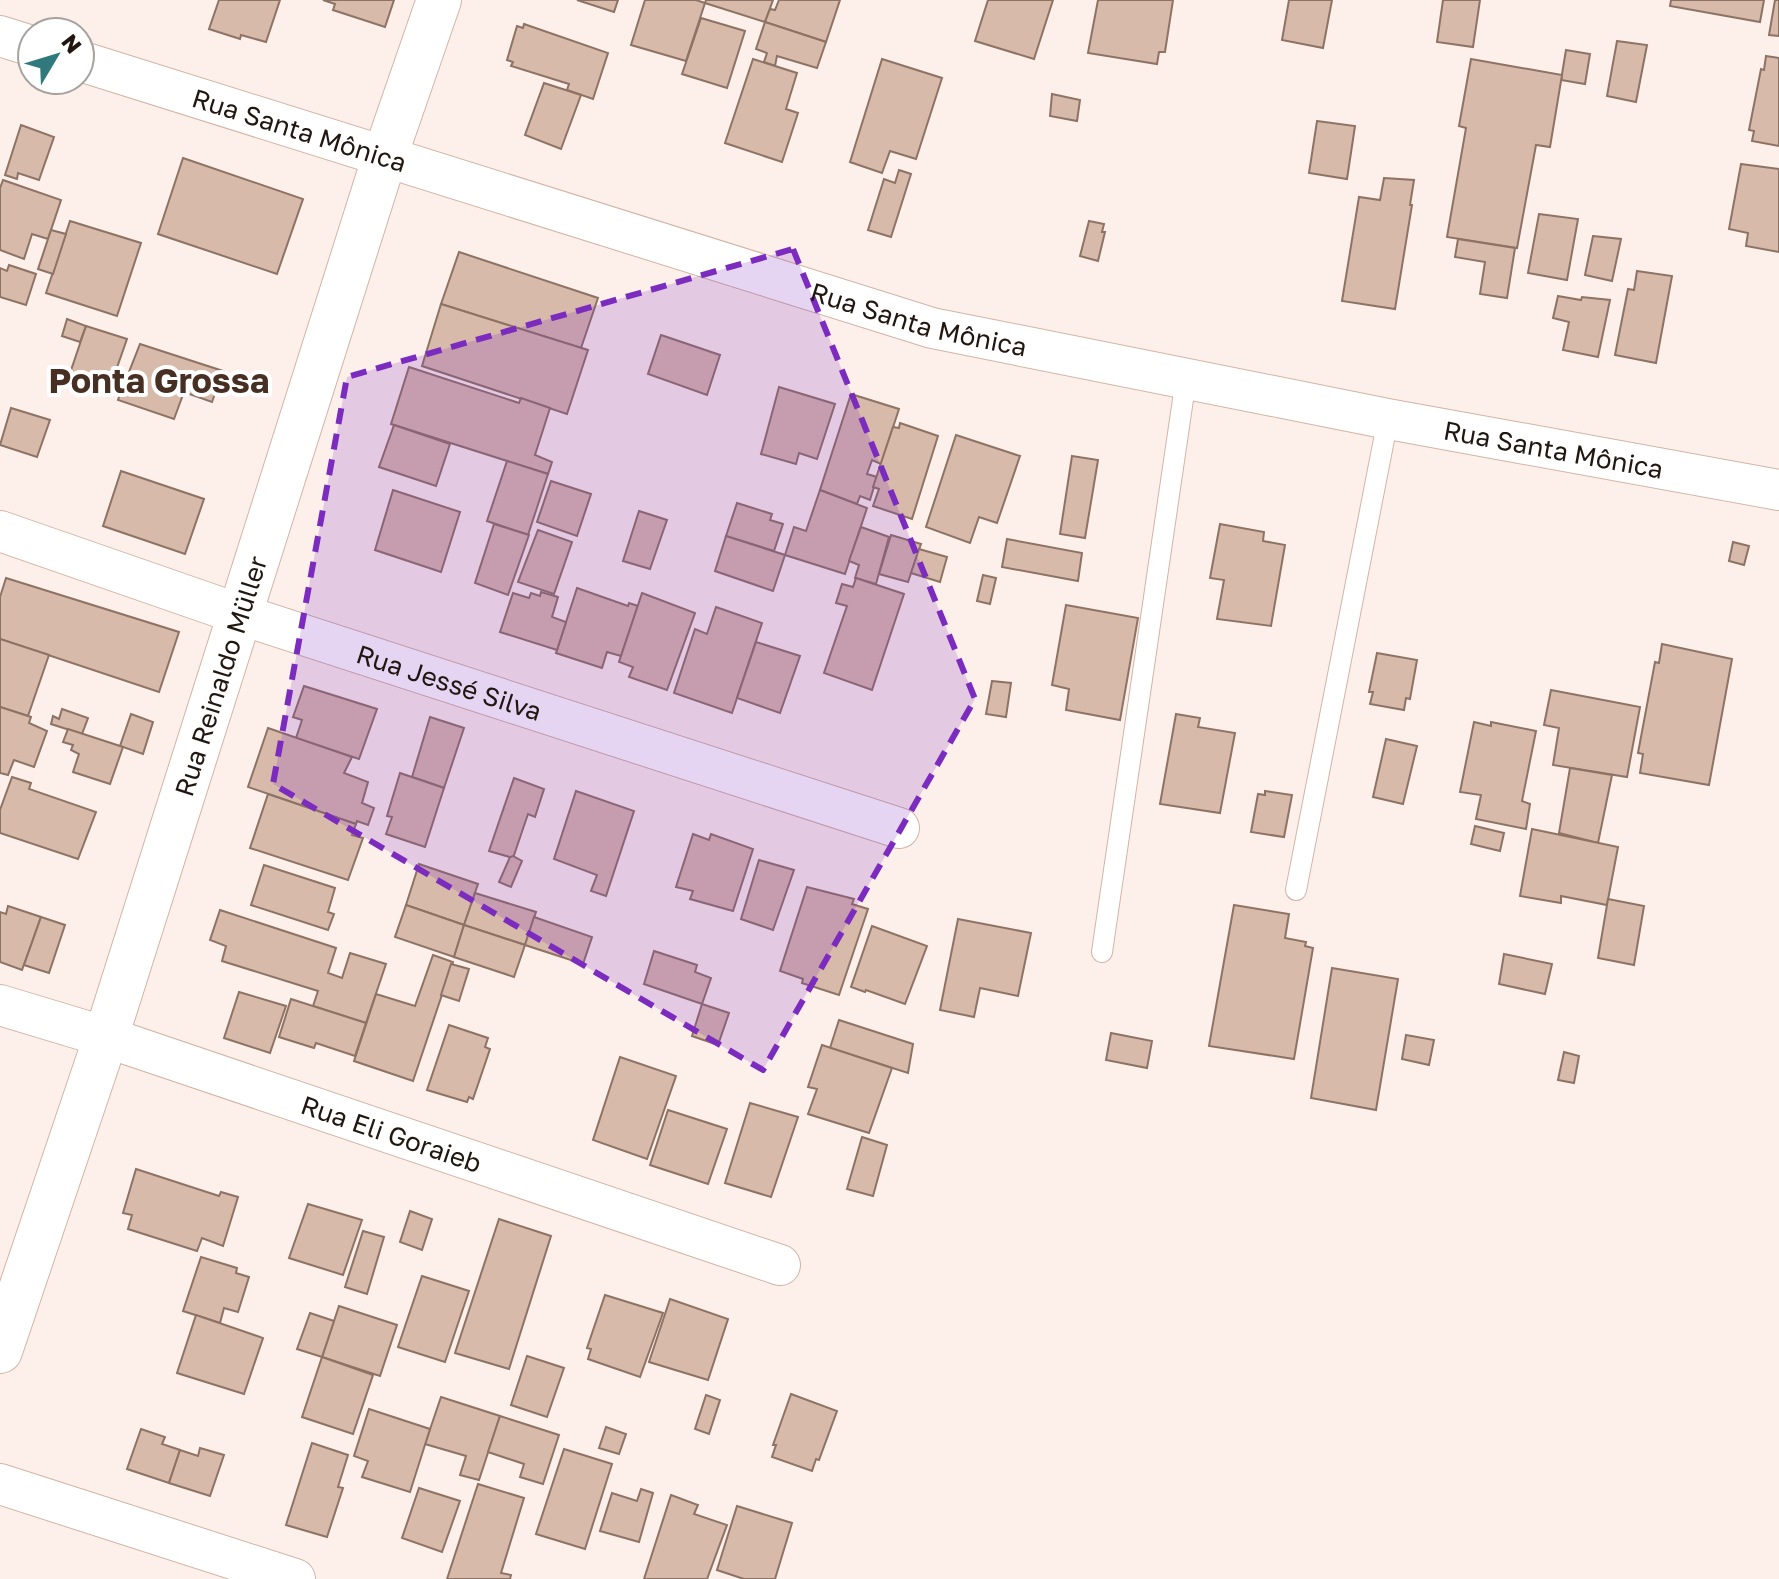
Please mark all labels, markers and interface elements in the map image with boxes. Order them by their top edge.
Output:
north arrow [16,16,96,96]
text: N [56,28,88,58]
street label: Rua Santa Mônica [189,82,410,178]
street label: Rua Santa Mônica [807,275,1030,362]
district label: Ponta Grossa [48,360,270,400]
street label: Rua Santa Mônica [1441,414,1666,484]
street label: Rua Reinaldo Müller [168,552,273,800]
street label: Rua Jessé Silva [353,638,546,727]
street label: Rua Eli Goraieb [297,1089,486,1178]

